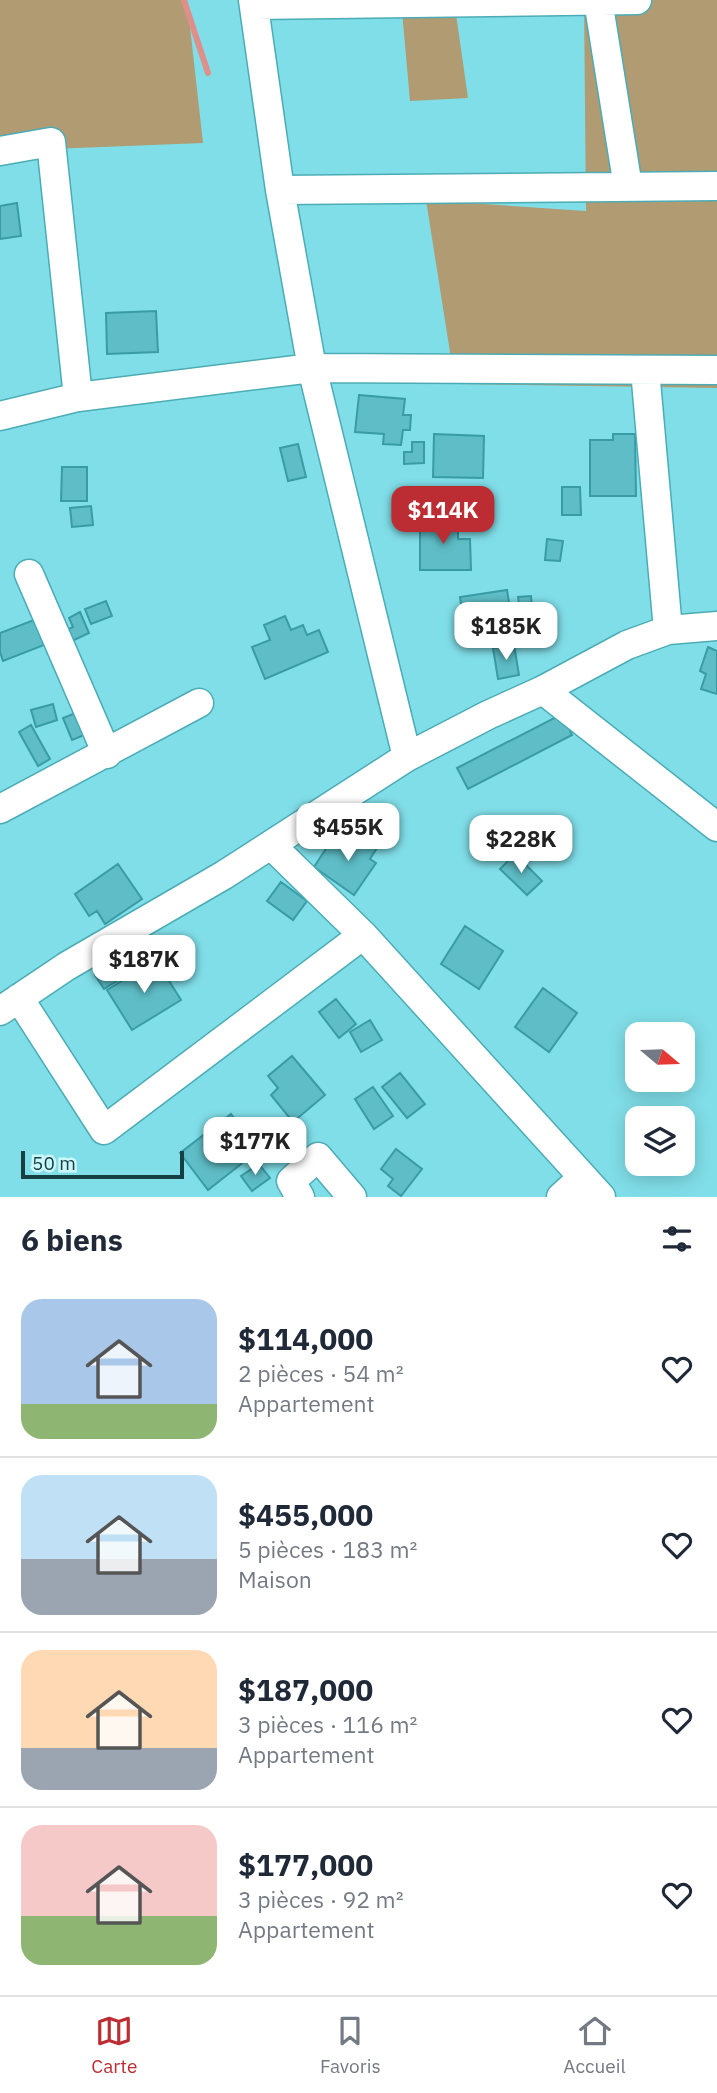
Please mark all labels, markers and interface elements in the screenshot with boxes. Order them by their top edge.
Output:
pin: $114K [394,486,492,546]
text: $114K [407,494,479,524]
pin: $185K [457,602,555,662]
text: $185K [470,610,542,640]
pin: $455K [299,804,397,863]
text: $455K [312,811,384,841]
pin: $228K [472,816,570,875]
text: $228K [485,823,557,853]
pin: $187K [95,936,193,995]
text: $187K [108,943,180,973]
north arrow [625,1022,695,1092]
map controls [625,1022,695,1176]
button: layers [625,1106,695,1176]
pin: $177K [206,1118,304,1177]
text: $177K [219,1125,291,1155]
scale bar [21,1148,184,1180]
text: 50 m [32,1151,76,1175]
text: 6 biens [21,1220,123,1259]
icon: filters [658,1220,696,1258]
text: $114,000 [238,1319,373,1358]
icon: home [77,1327,161,1411]
icon: heart [658,1350,696,1388]
text: 2 pièces · 54 m² [238,1358,404,1388]
text: Appartement [238,1388,375,1418]
text: $455,000 [238,1495,373,1534]
icon: home [77,1503,161,1587]
icon: heart [658,1526,696,1564]
text: 5 pièces · 183 m² [238,1534,417,1564]
text: Maison [238,1564,312,1594]
text: $187,000 [238,1670,373,1709]
icon: home [77,1678,161,1762]
icon: heart [658,1701,696,1739]
text: 3 pièces · 116 m² [238,1709,417,1739]
text: Appartement [238,1739,375,1769]
text: $177,000 [238,1845,373,1884]
icon: home [77,1853,161,1937]
icon: heart [658,1876,696,1914]
text: 3 pièces · 92 m² [238,1884,404,1914]
text: Appartement [238,1914,375,1944]
tab: Carte [91,2012,137,2078]
tab: Favoris [320,2012,381,2078]
tab: Accueil [563,2012,626,2078]

